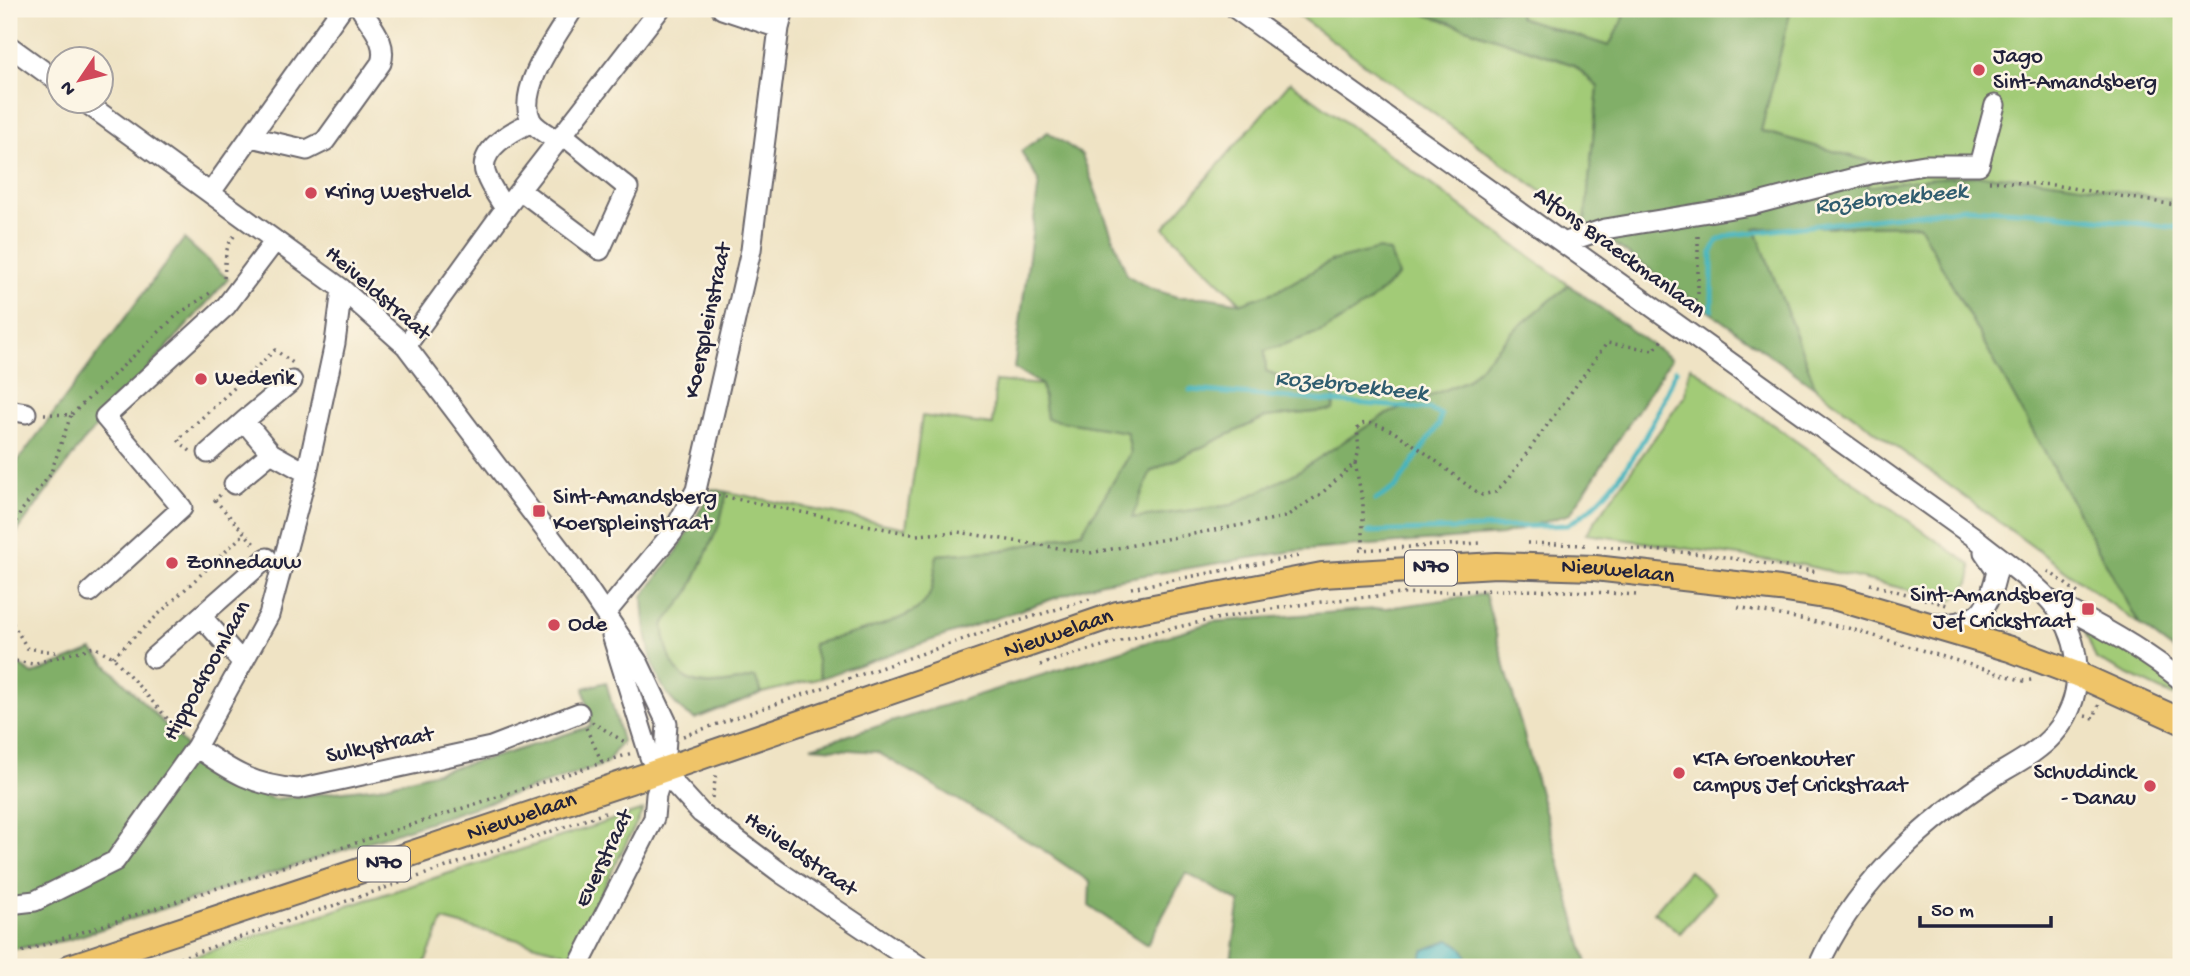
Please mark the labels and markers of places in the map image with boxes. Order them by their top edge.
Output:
place label: Jago Sint-Amandsberg [1993,44,2157,97]
marker: Jago Sint-Amandsberg [1971,62,1987,78]
place label: Kring Westveld [325,180,472,207]
marker: Kring Westveld [303,185,319,201]
place label: Wederik [215,366,298,393]
marker: Wederik [193,371,209,387]
place label: Sint-Amandsberg Koerspleinstraat [553,485,717,538]
marker: Sint-Amandsberg Koerspleinstraat [531,503,547,519]
place label: Zonnedauw [186,550,302,577]
marker: Zonnedauw [164,555,180,571]
place label: Sint-Amandsberg Jef Crickstraat [1910,583,2076,636]
marker: Sint-Amandsberg Jef Crickstraat [2080,601,2096,617]
place label: Ode [568,612,608,639]
marker: Ode [546,617,562,633]
place label: KTA Groenkouter campus Jef Crickstraat [1693,747,1909,800]
place label: Schuddinck - Danau [2033,760,2139,813]
marker: KTA Groenkouter campus Jef Crickstraat [1671,765,1687,781]
marker: Schuddinck - Danau [2142,778,2158,794]

